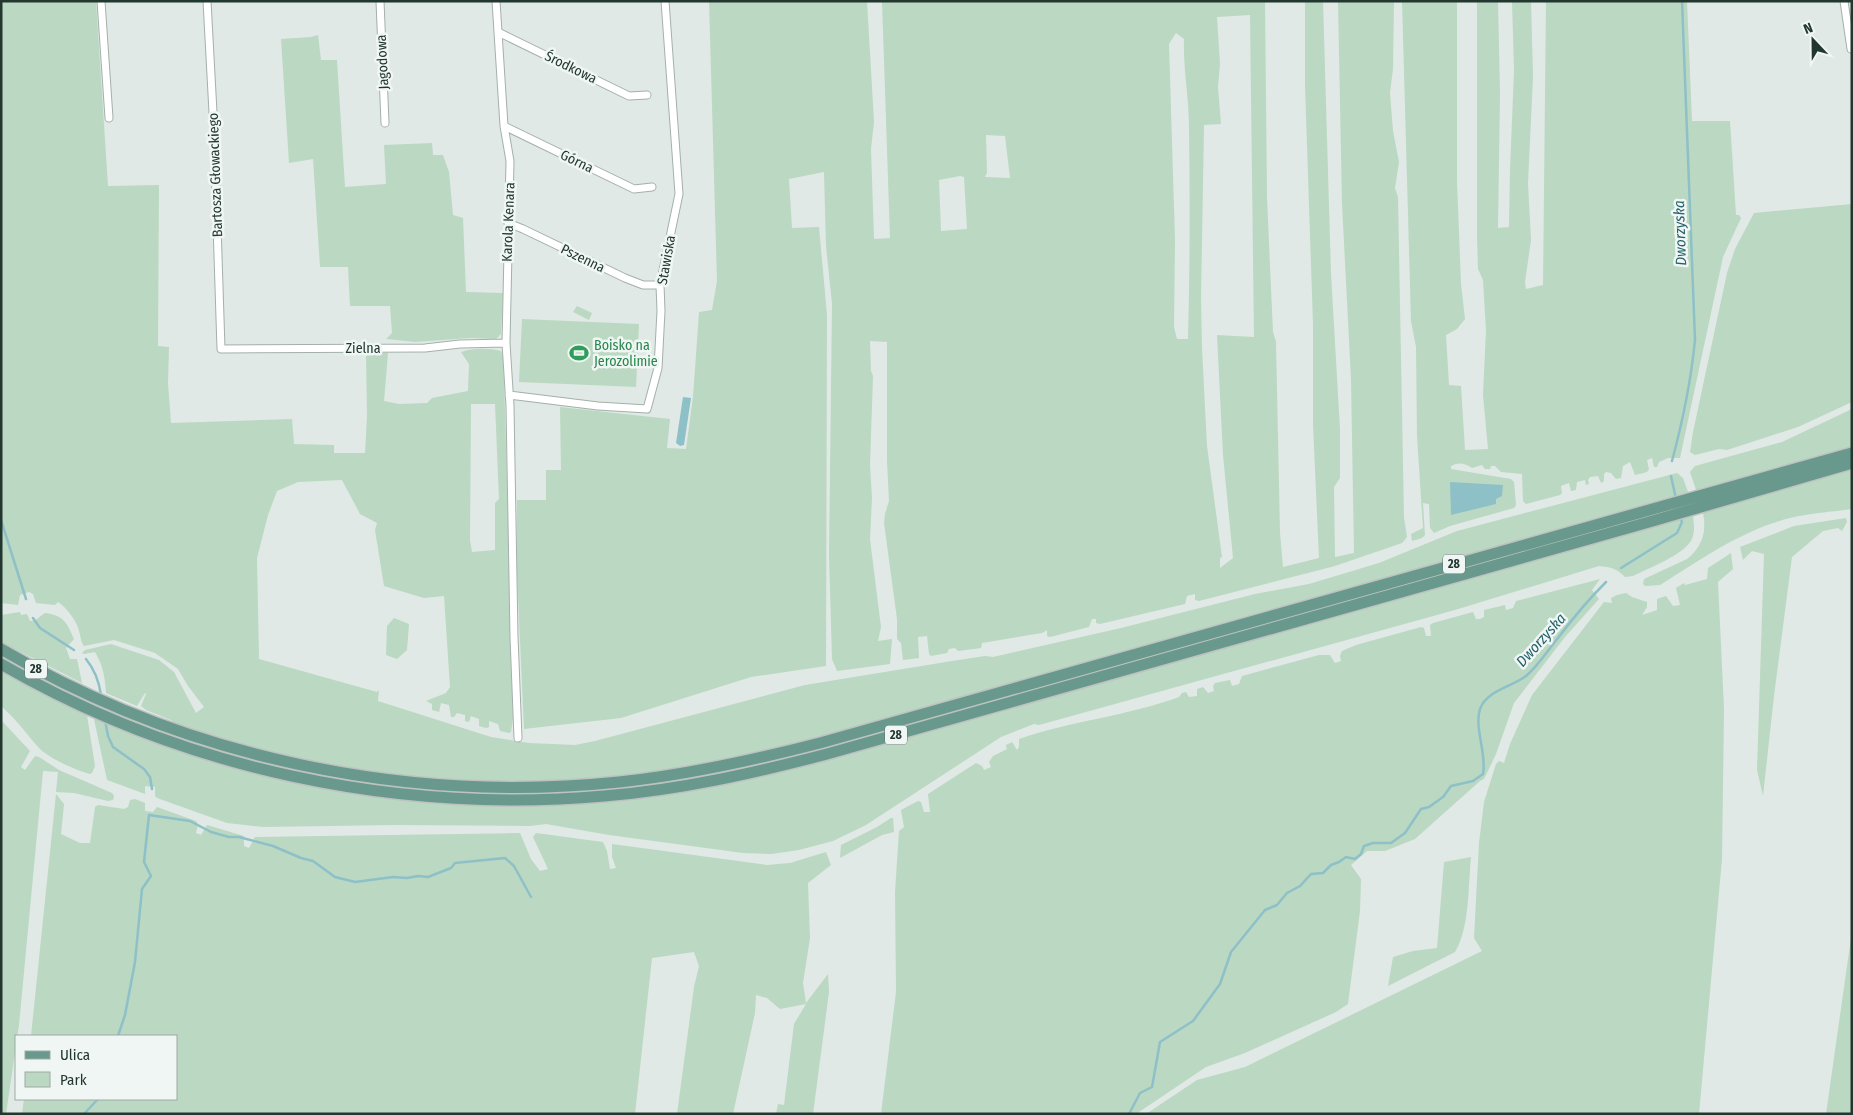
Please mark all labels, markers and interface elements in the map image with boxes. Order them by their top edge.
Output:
north arrow [1788,15,1838,65]
text: N [1801,19,1815,38]
street label: Jagodowa [373,34,392,90]
street label: Środkowa [542,47,600,87]
street label: Bartosza Głowackiego [205,112,226,237]
street label: Górna [558,146,596,177]
street label: Karola Kenara [499,182,518,262]
water label: Dworzyska [1670,200,1690,266]
street label: Stawiska [654,234,679,286]
street label: Pszenna [558,241,608,276]
place label: Boisko na Jerozolimie [594,337,658,370]
street label: Zielna [346,340,381,357]
sports icon: Boisko na Jerozolimie [568,342,590,364]
road number: 28 [1443,554,1465,574]
water label: Dworzyska [1512,610,1570,670]
road number: 28 [25,660,47,679]
road number: 28 [885,726,907,744]
legend [15,1035,178,1100]
text: Ulica [60,1046,90,1064]
text: Park [60,1071,87,1089]

